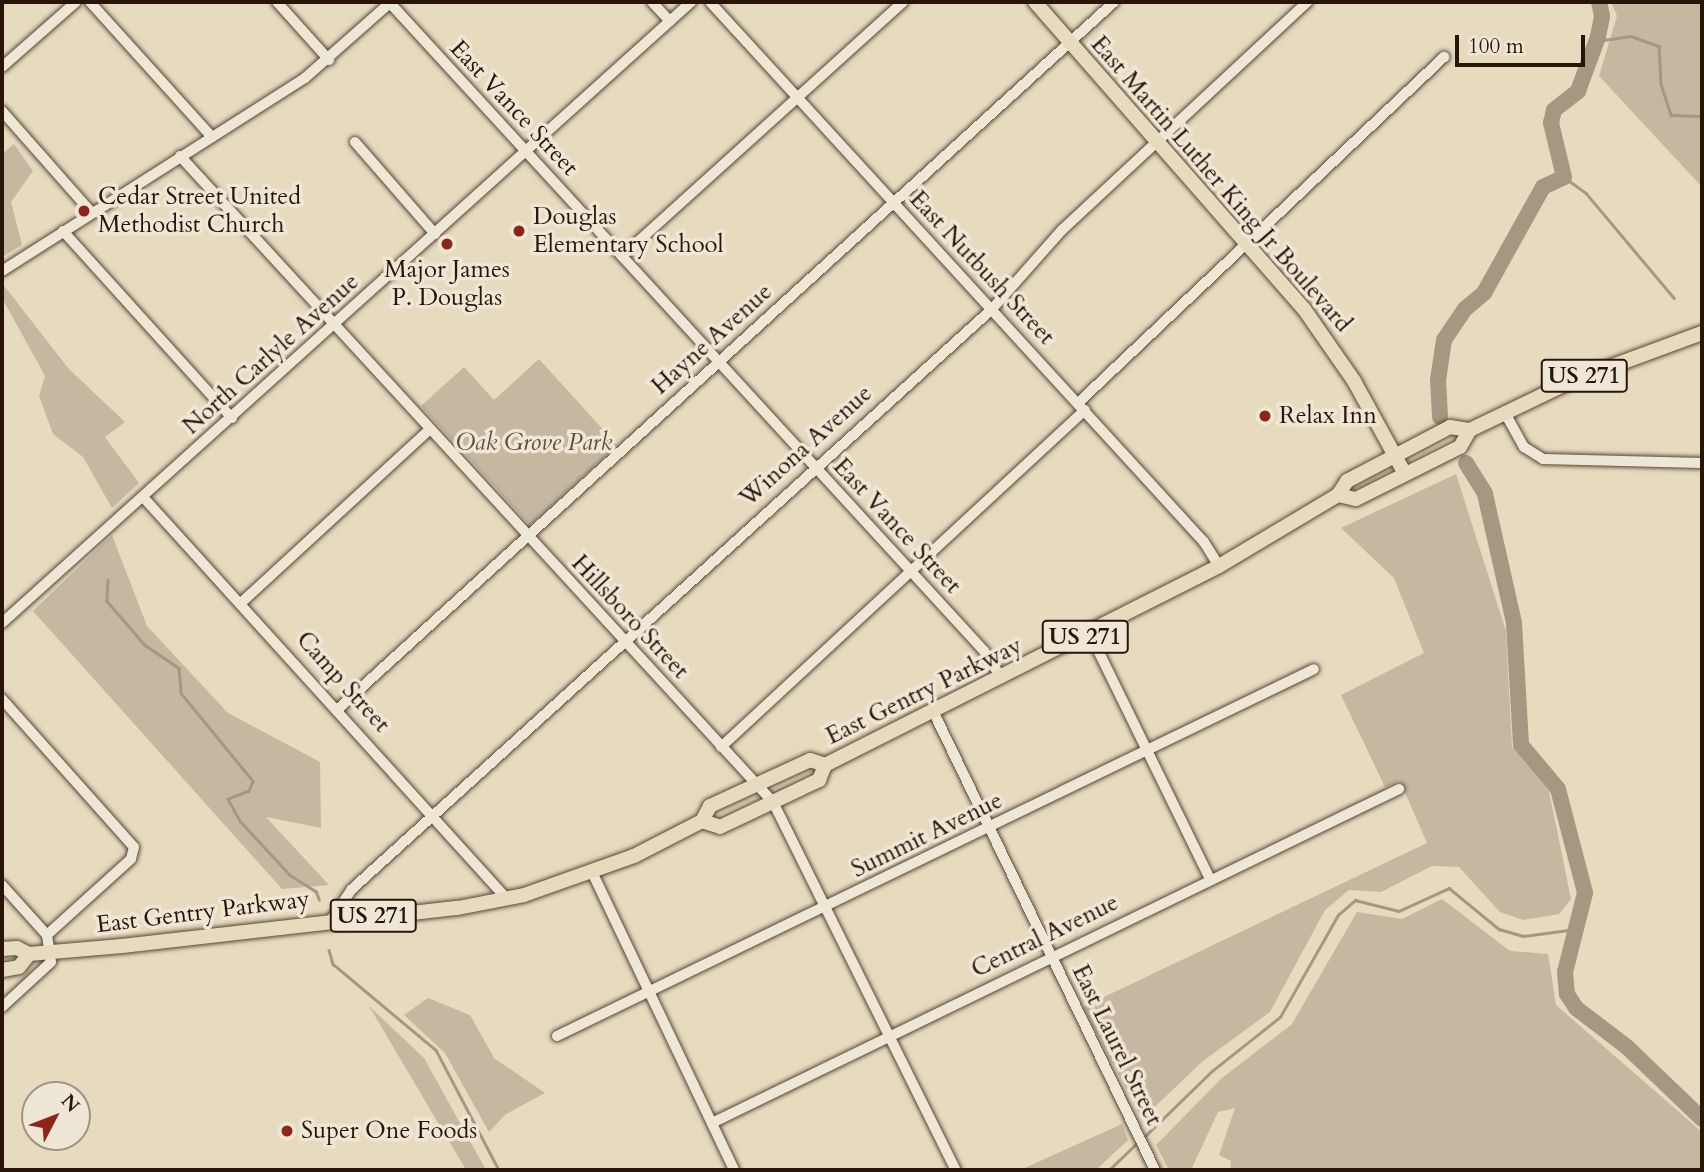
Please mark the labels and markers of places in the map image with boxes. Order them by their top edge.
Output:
place label: Cedar Street United Methodist Church [98,183,301,239]
marker: Cedar Street United Methodist Church [76,203,92,219]
place label: Douglas Elementary School [533,203,724,259]
marker: Douglas Elementary School [511,223,527,239]
marker: Major James P. Douglas [439,236,455,252]
place label: Major James P. Douglas [384,256,510,312]
place label: Relax Inn [1279,402,1377,430]
marker: Relax Inn [1257,408,1273,424]
place label: Super One Foods [301,1117,477,1145]
marker: Super One Foods [279,1123,295,1139]

